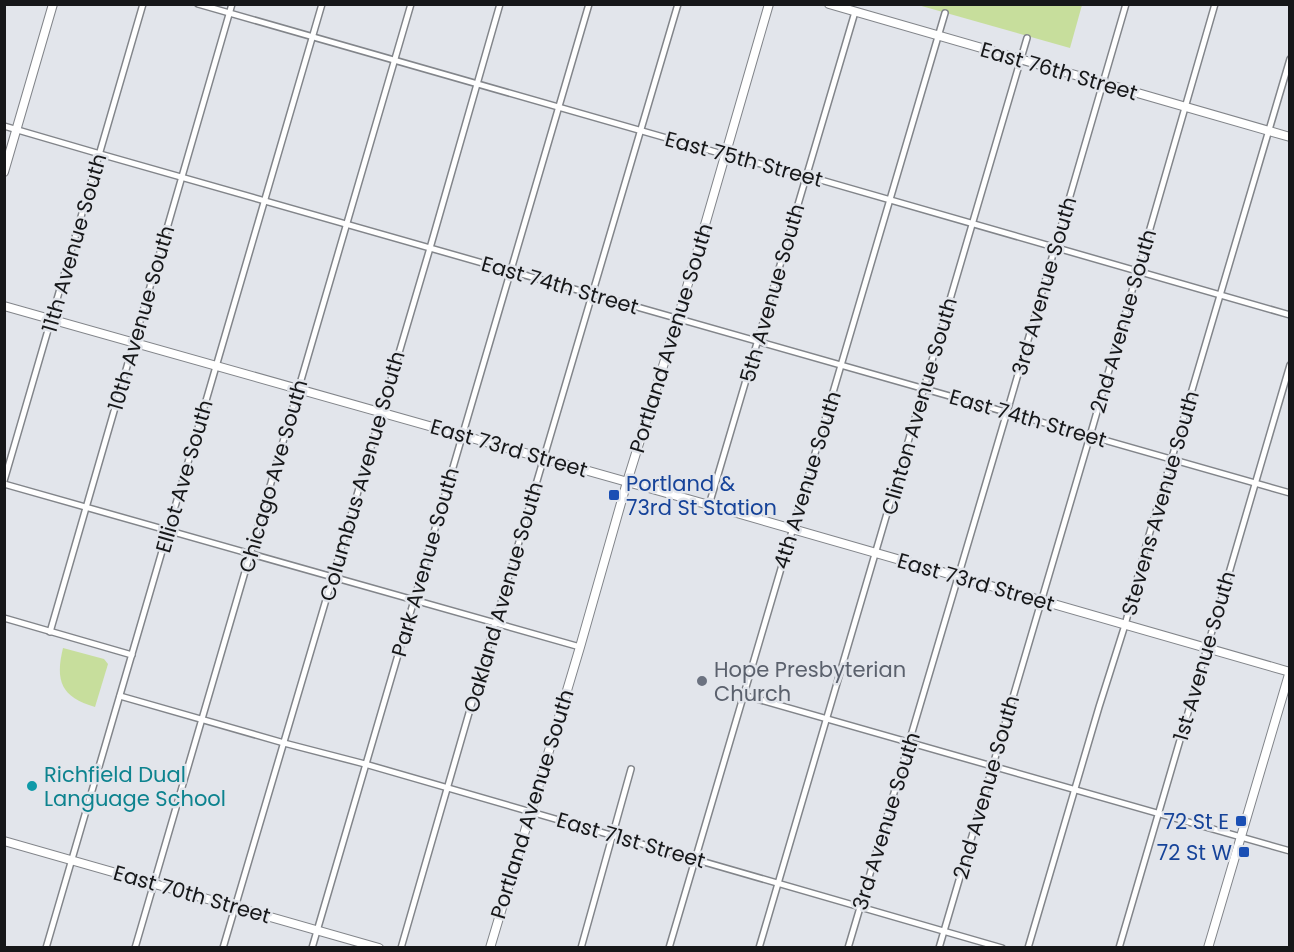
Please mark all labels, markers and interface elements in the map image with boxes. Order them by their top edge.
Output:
street label: East 76th Street [977,35,1141,107]
street label: East 75th Street [662,124,826,194]
street label: 11th Avenue South [35,150,113,336]
street label: 3rd Avenue South [1005,193,1083,379]
street label: 5th Avenue South [733,200,811,386]
street label: Portland Avenue South [622,220,720,456]
street label: 10th Avenue South [101,222,181,414]
street label: 2nd Avenue South [1083,226,1163,416]
street label: East 74th Street [478,249,642,321]
street label: Clinton Avenue South [874,294,964,518]
street label: Columbus Avenue South [312,348,412,604]
street label: Chicago Ave South [232,376,314,576]
street label: East 74th Street [946,382,1110,454]
street label: 4th Avenue South [766,387,848,573]
street label: Stevens Avenue South [1114,387,1206,619]
street label: Elliot Ave South [148,396,220,556]
street label: East 73rd Street [427,412,591,484]
street label: Park Avenue South [384,464,466,660]
place label: Portland & 73rd St Station [626,469,777,522]
street label: Oakland Avenue South [456,478,550,716]
marker: Portland & 73rd St Station [607,488,621,502]
street label: East 73rd Street [894,546,1058,618]
street label: 1st Avenue South [1166,568,1242,744]
place label: Hope Presbyterian Church [714,655,906,708]
marker: Hope Presbyterian Church [695,674,709,688]
street label: Portland Avenue South [483,686,581,922]
street label: 2nd Avenue South [946,692,1026,882]
street label: 3rd Avenue South [845,728,927,914]
place label: Richfield Dual Language School [44,760,226,813]
marker: Richfield Dual Language School [25,779,39,793]
street label: East 71st Street [553,805,709,875]
place label: 72 St E [1164,807,1229,836]
marker: 72 St E [1234,814,1248,828]
place label: 72 St W [1157,838,1232,867]
marker: 72 St W [1237,845,1251,859]
street label: East 70th Street [110,858,274,930]

